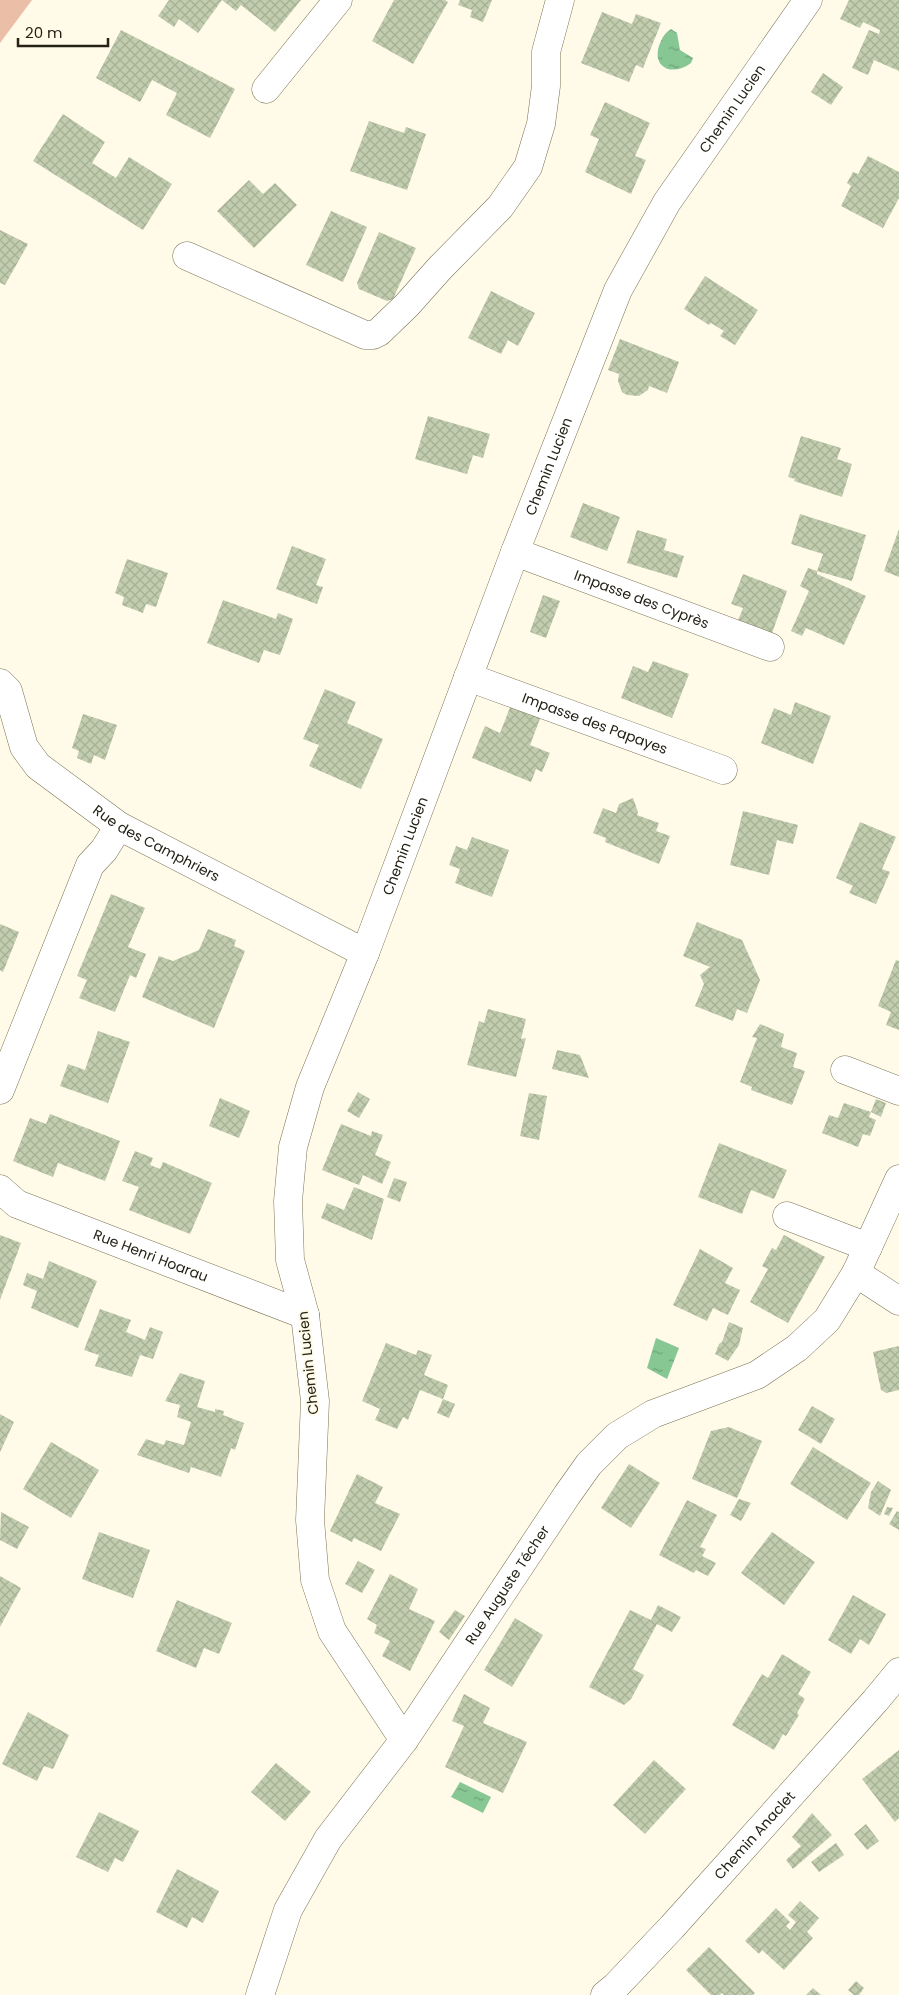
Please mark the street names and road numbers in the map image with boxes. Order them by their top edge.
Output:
street label: Chemin Lucien [694,60,770,157]
street label: Chemin Lucien [520,414,577,518]
street label: Impasse des Cyprès [571,565,712,633]
street label: Impasse des Papayes [519,688,670,759]
street label: Chemin Lucien [377,794,433,898]
street label: Rue des Camphriers [89,800,223,886]
street label: Rue Henri Hoarau [90,1224,211,1287]
street label: Chemin Lucien [293,1310,323,1416]
street label: Rue Auguste Técher [460,1521,554,1648]
street label: Chemin Anaclet [709,1787,800,1884]

